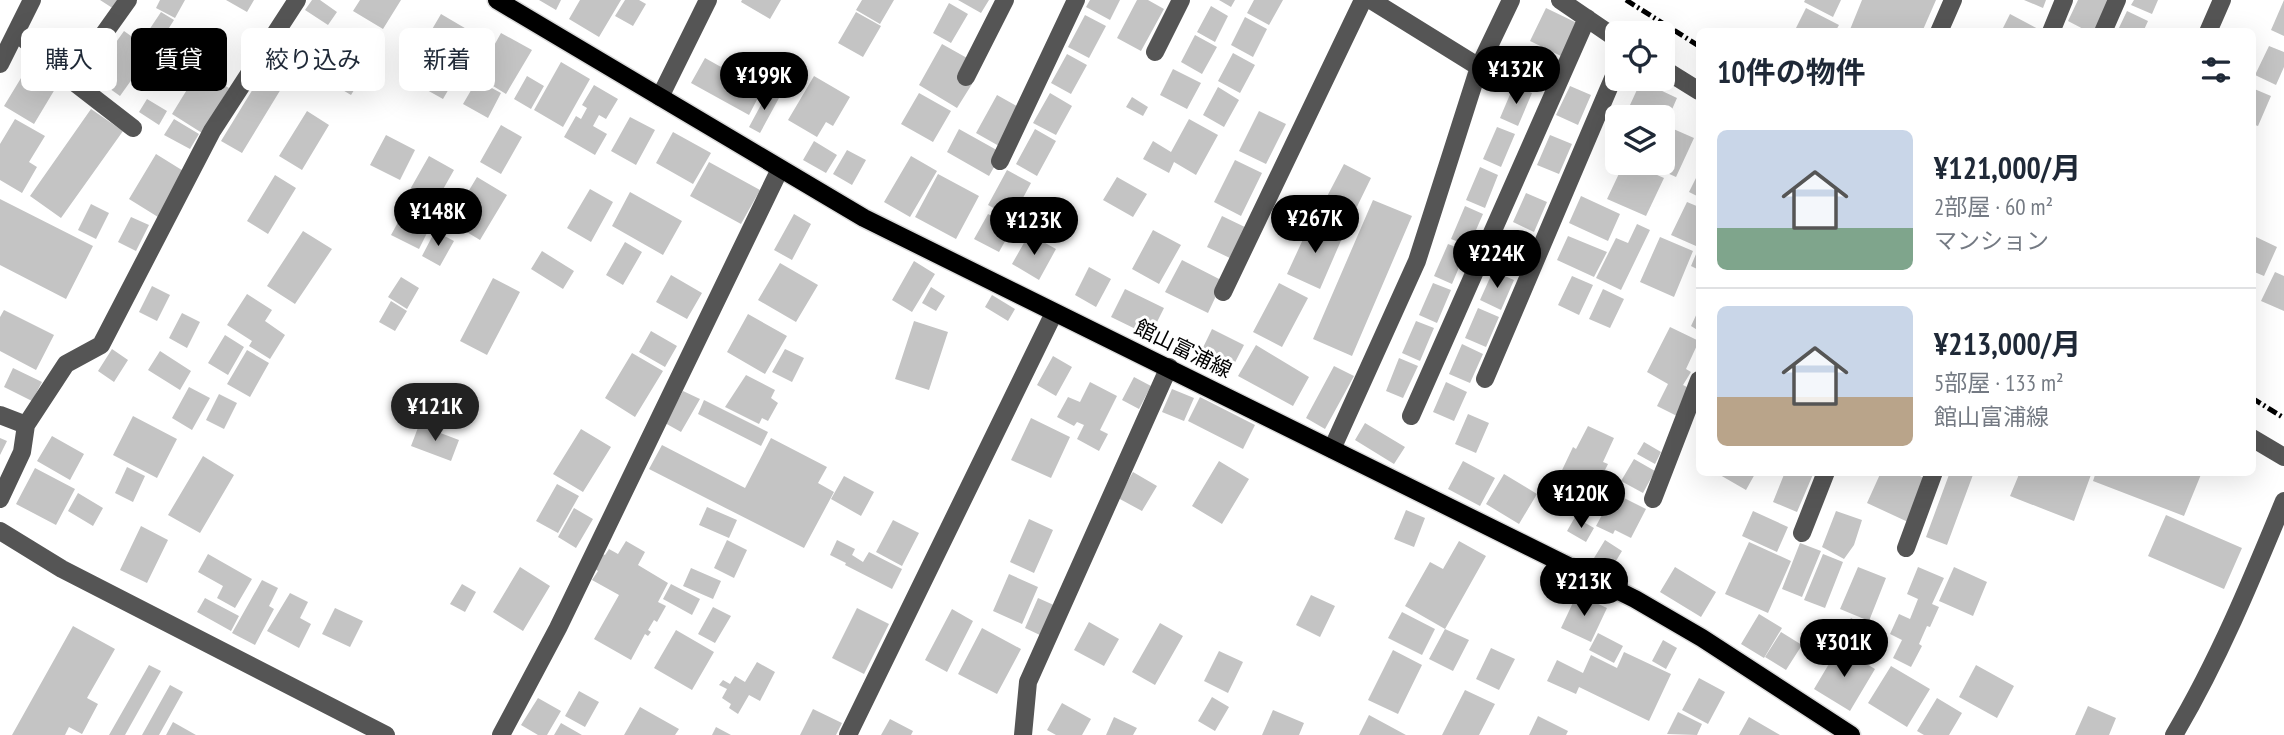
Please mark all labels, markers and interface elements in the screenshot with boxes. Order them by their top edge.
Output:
map controls [1605,21,1675,175]
button: locate [1605,21,1675,91]
chip: 購入 [21,28,117,91]
chip: 賃貸 [131,28,227,91]
chip: 絞り込み [241,28,385,91]
chip: 新着 [399,28,495,91]
pin: ¥132K [1467,46,1565,106]
icon: filters [2197,51,2235,89]
pin: ¥199K [715,52,813,112]
text: 10件の物件 [1717,52,1866,91]
text: ¥132K [1488,54,1544,83]
text: ¥199K [736,60,792,89]
button: layers [1605,105,1675,175]
text: ¥121,000/月 [1934,148,2081,187]
icon: home [1773,158,1857,242]
pin: ¥148K [389,188,487,248]
text: 2部屋 · 60 m² [1934,192,2053,221]
text: ¥148K [410,196,466,225]
pin: ¥267K [1266,196,1364,255]
pin: ¥123K [985,198,1083,257]
text: ¥267K [1287,203,1343,232]
text: ¥123K [1006,205,1062,234]
text: マンション [1934,226,2049,255]
pin: ¥224K [1448,230,1546,290]
text: ¥224K [1469,238,1525,267]
street label: 館山富浦線 [1130,313,1236,384]
text: ¥213,000/月 [1934,324,2081,363]
icon: home [1773,334,1857,418]
text: 5部屋 · 133 m² [1934,368,2064,397]
pin: ¥121K [386,384,484,443]
text: ¥121K [407,391,463,420]
text: 館山富浦線 [1934,402,2049,431]
pin: ¥120K [1532,470,1630,530]
text: ¥120K [1553,478,1609,507]
pin: ¥213K [1535,558,1633,618]
text: ¥213K [1556,566,1612,595]
pin: ¥301K [1795,620,1893,679]
text: ¥301K [1816,627,1872,656]

